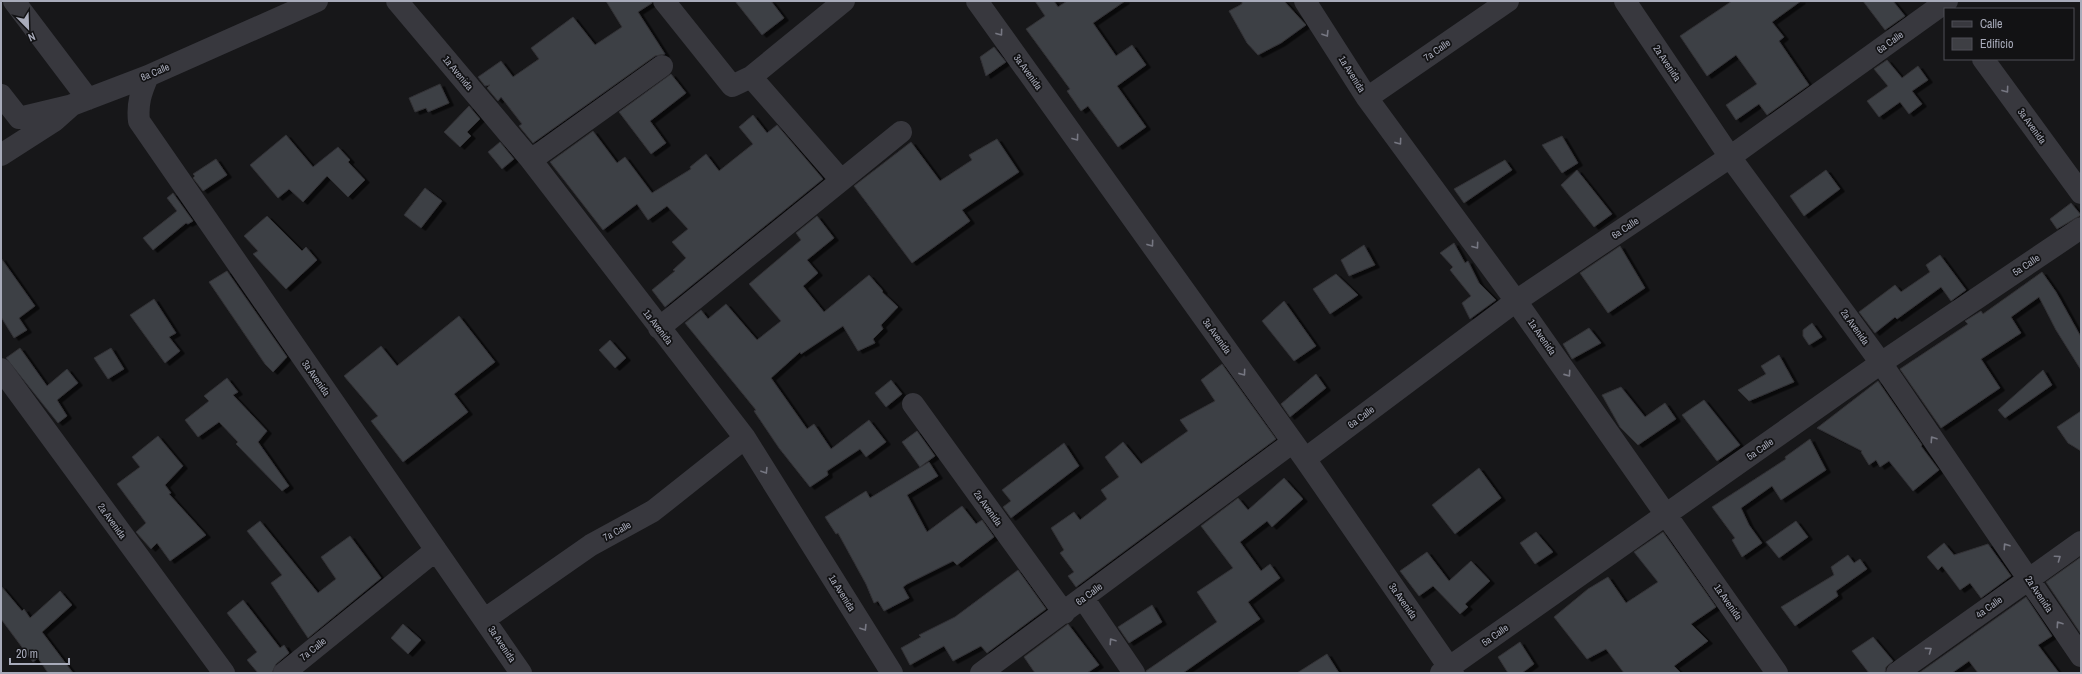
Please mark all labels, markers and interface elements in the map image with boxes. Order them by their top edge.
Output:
north arrow [8,8,48,48]
legend [1944,8,2074,60]
text: Calle [1980,16,2002,32]
one-way arrow [995,28,1002,35]
street label: 6a Calle [1874,28,1906,56]
text: N [26,29,38,45]
one-way arrow [1321,30,1329,37]
street label: 7a Calle [1421,36,1453,64]
text: Edificio [1980,36,2013,52]
street label: 2a Avenida [1650,42,1684,84]
street label: 3a Avenida [1011,52,1046,93]
street label: 1a Avenida [440,53,476,93]
street label: 1a Avenida [1336,53,1369,95]
street label: 8a Calle [139,60,172,84]
one-way arrow [2001,86,2008,93]
street label: 3a Avenida [2015,106,2050,147]
one-way arrow [1071,134,1078,141]
one-way arrow [1394,137,1401,144]
street label: 6a Calle [1609,214,1641,242]
one-way arrow [1147,240,1154,247]
one-way arrow [1471,242,1478,249]
street label: 5a Calle [2010,251,2042,279]
street label: 1a Avenida [640,307,676,347]
street label: 2a Avenida [1838,307,1873,348]
street label: 3a Avenida [1200,316,1235,357]
street label: 1a Avenida [1525,317,1559,358]
street label: 3a Avenida [299,358,333,399]
one-way arrow [1239,368,1246,375]
one-way arrow [1563,370,1570,377]
street label: 6a Calle [1345,402,1377,431]
street label: 5a Calle [1744,435,1776,463]
one-way arrow [1930,436,1938,443]
one-way arrow [760,467,768,474]
street label: 2a Avenida [971,488,1006,529]
street label: 2a Avenida [95,501,130,542]
street label: 7a Calle [601,518,634,544]
one-way arrow [2004,544,2011,551]
one-way arrow [2053,556,2060,563]
street label: 1a Avenida [826,572,859,614]
street label: 2a Avenida [2022,573,2056,615]
street label: 6a Calle [1073,579,1105,608]
street label: 3a Avenida [1386,581,1420,622]
street label: 1a Avenida [1711,582,1745,623]
street label: 4a Calle [1973,593,2005,621]
street label: 5a Calle [1479,621,1511,649]
one-way arrow [2056,621,2064,628]
street label: 3a Avenida [485,623,519,665]
one-way arrow [859,624,867,631]
street label: 7a Calle [297,634,329,664]
one-way arrow [1110,638,1117,645]
scale bar [10,640,69,666]
text: 20 m [16,646,38,662]
one-way arrow [1925,647,1932,655]

